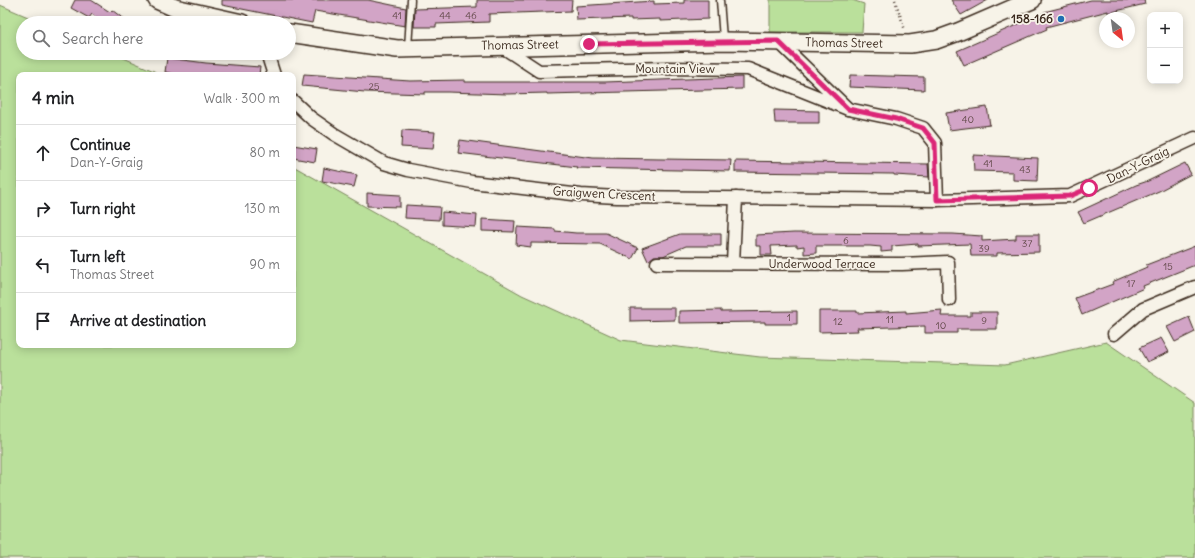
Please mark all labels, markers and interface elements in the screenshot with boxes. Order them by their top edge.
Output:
house number: 41 [392,9,402,22]
house number: 44 [439,9,451,22]
house number: 46 [465,9,477,22]
place label: 158-166 [1011,11,1053,26]
north arrow [1099,12,1135,48]
map controls [1147,12,1183,84]
button: + [1147,12,1183,48]
marker: 158-166 [1056,14,1066,24]
search box [16,16,296,60]
icon: search [30,27,52,49]
text: Search here [62,29,143,48]
street label: Thomas Street [805,34,883,51]
route end [580,35,598,53]
street label: Thomas Street [481,36,559,53]
button: − [1147,48,1183,84]
street label: Mountain View [635,61,715,76]
house number: 25 [368,80,380,93]
text: 4 min [32,87,74,109]
text: Walk · 300 m [204,90,280,107]
house number: 40 [962,113,974,126]
text: Continue [70,135,131,154]
icon: ahead [32,142,54,164]
street label: Dan-Y-Graig [1104,143,1171,186]
text: 80 m [249,144,280,161]
text: Dan-Y-Graig [70,154,143,171]
house number: 41 [983,157,993,170]
house number: 43 [1019,163,1031,176]
route start [1080,179,1098,197]
street label: Graigwen Crescent [552,183,656,204]
icon: right [32,198,54,220]
text: Turn right [70,199,135,218]
text: 130 m [244,200,280,217]
house number: 6 [843,234,849,247]
house number: 37 [1022,237,1032,250]
house number: 39 [978,242,990,255]
text: Turn left [70,247,125,266]
icon: left [32,254,54,276]
text: 90 m [249,256,280,273]
street label: Underwood Terrace [769,256,875,271]
house number: 15 [1163,260,1173,273]
text: Thomas Street [70,266,154,283]
house number: 17 [1127,277,1136,290]
icon: arrive [32,310,54,332]
text: Arrive at destination [70,311,206,330]
house number: 1 [787,311,791,324]
house number: 11 [886,313,894,326]
house number: 9 [981,314,987,327]
house number: 12 [833,315,843,328]
house number: 10 [936,319,946,332]

